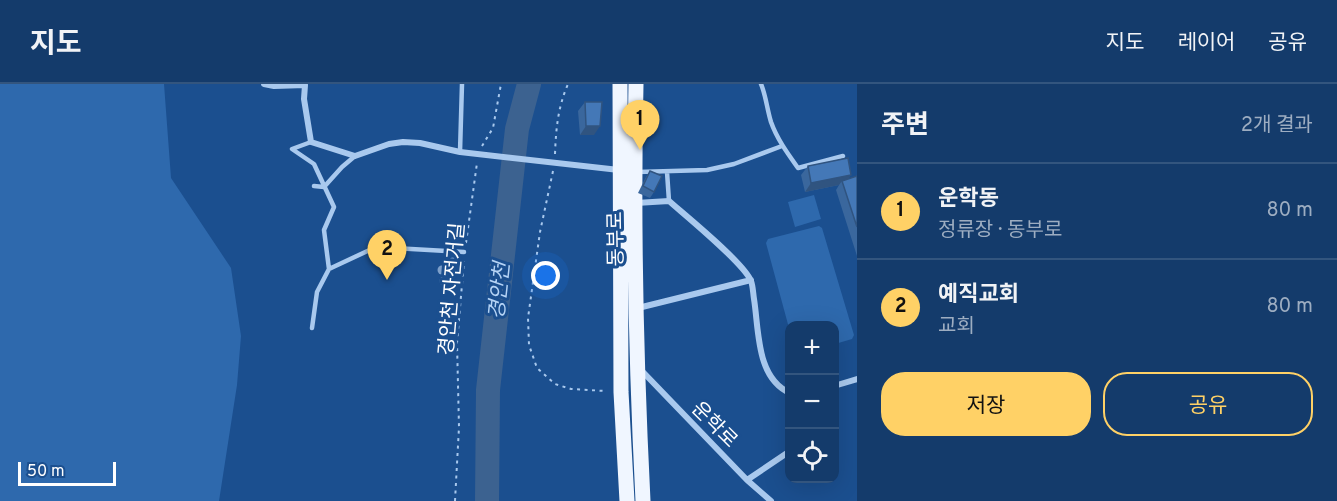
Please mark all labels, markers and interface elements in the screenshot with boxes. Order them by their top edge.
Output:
text: 지도 [30,27,82,63]
text: 지도 [1106,30,1144,57]
text: 레이어 [1177,30,1235,57]
text: 공유 [1268,30,1307,57]
pin: 1 [620,100,660,150]
text: 주변 [881,110,929,143]
text: 2개 결과 [1241,113,1313,139]
text: 운학동 [938,186,999,213]
text: 1 [897,198,905,224]
text: 80 m [1267,198,1313,224]
street label: 동부로 [604,211,630,267]
text: 정류장 · 동부로 [938,218,1062,244]
street label: 경안천 자전거길 [434,222,472,357]
pin: 2 [368,230,406,280]
water label: 경안천 [484,258,517,321]
your location [531,261,560,290]
text: 예직교회 [938,282,1019,309]
text: 2 [894,294,907,320]
text: 80 m [1267,294,1313,320]
text: 교회 [938,314,975,340]
map controls [785,321,839,483]
button: + [785,321,839,375]
button: 저장 [881,372,1091,436]
button: 공유 [1103,372,1313,436]
button: − [785,375,839,429]
street label: 운학로 [685,397,742,454]
button: locate [785,429,839,483]
scale bar [18,459,116,486]
text: 50 m [27,462,65,482]

